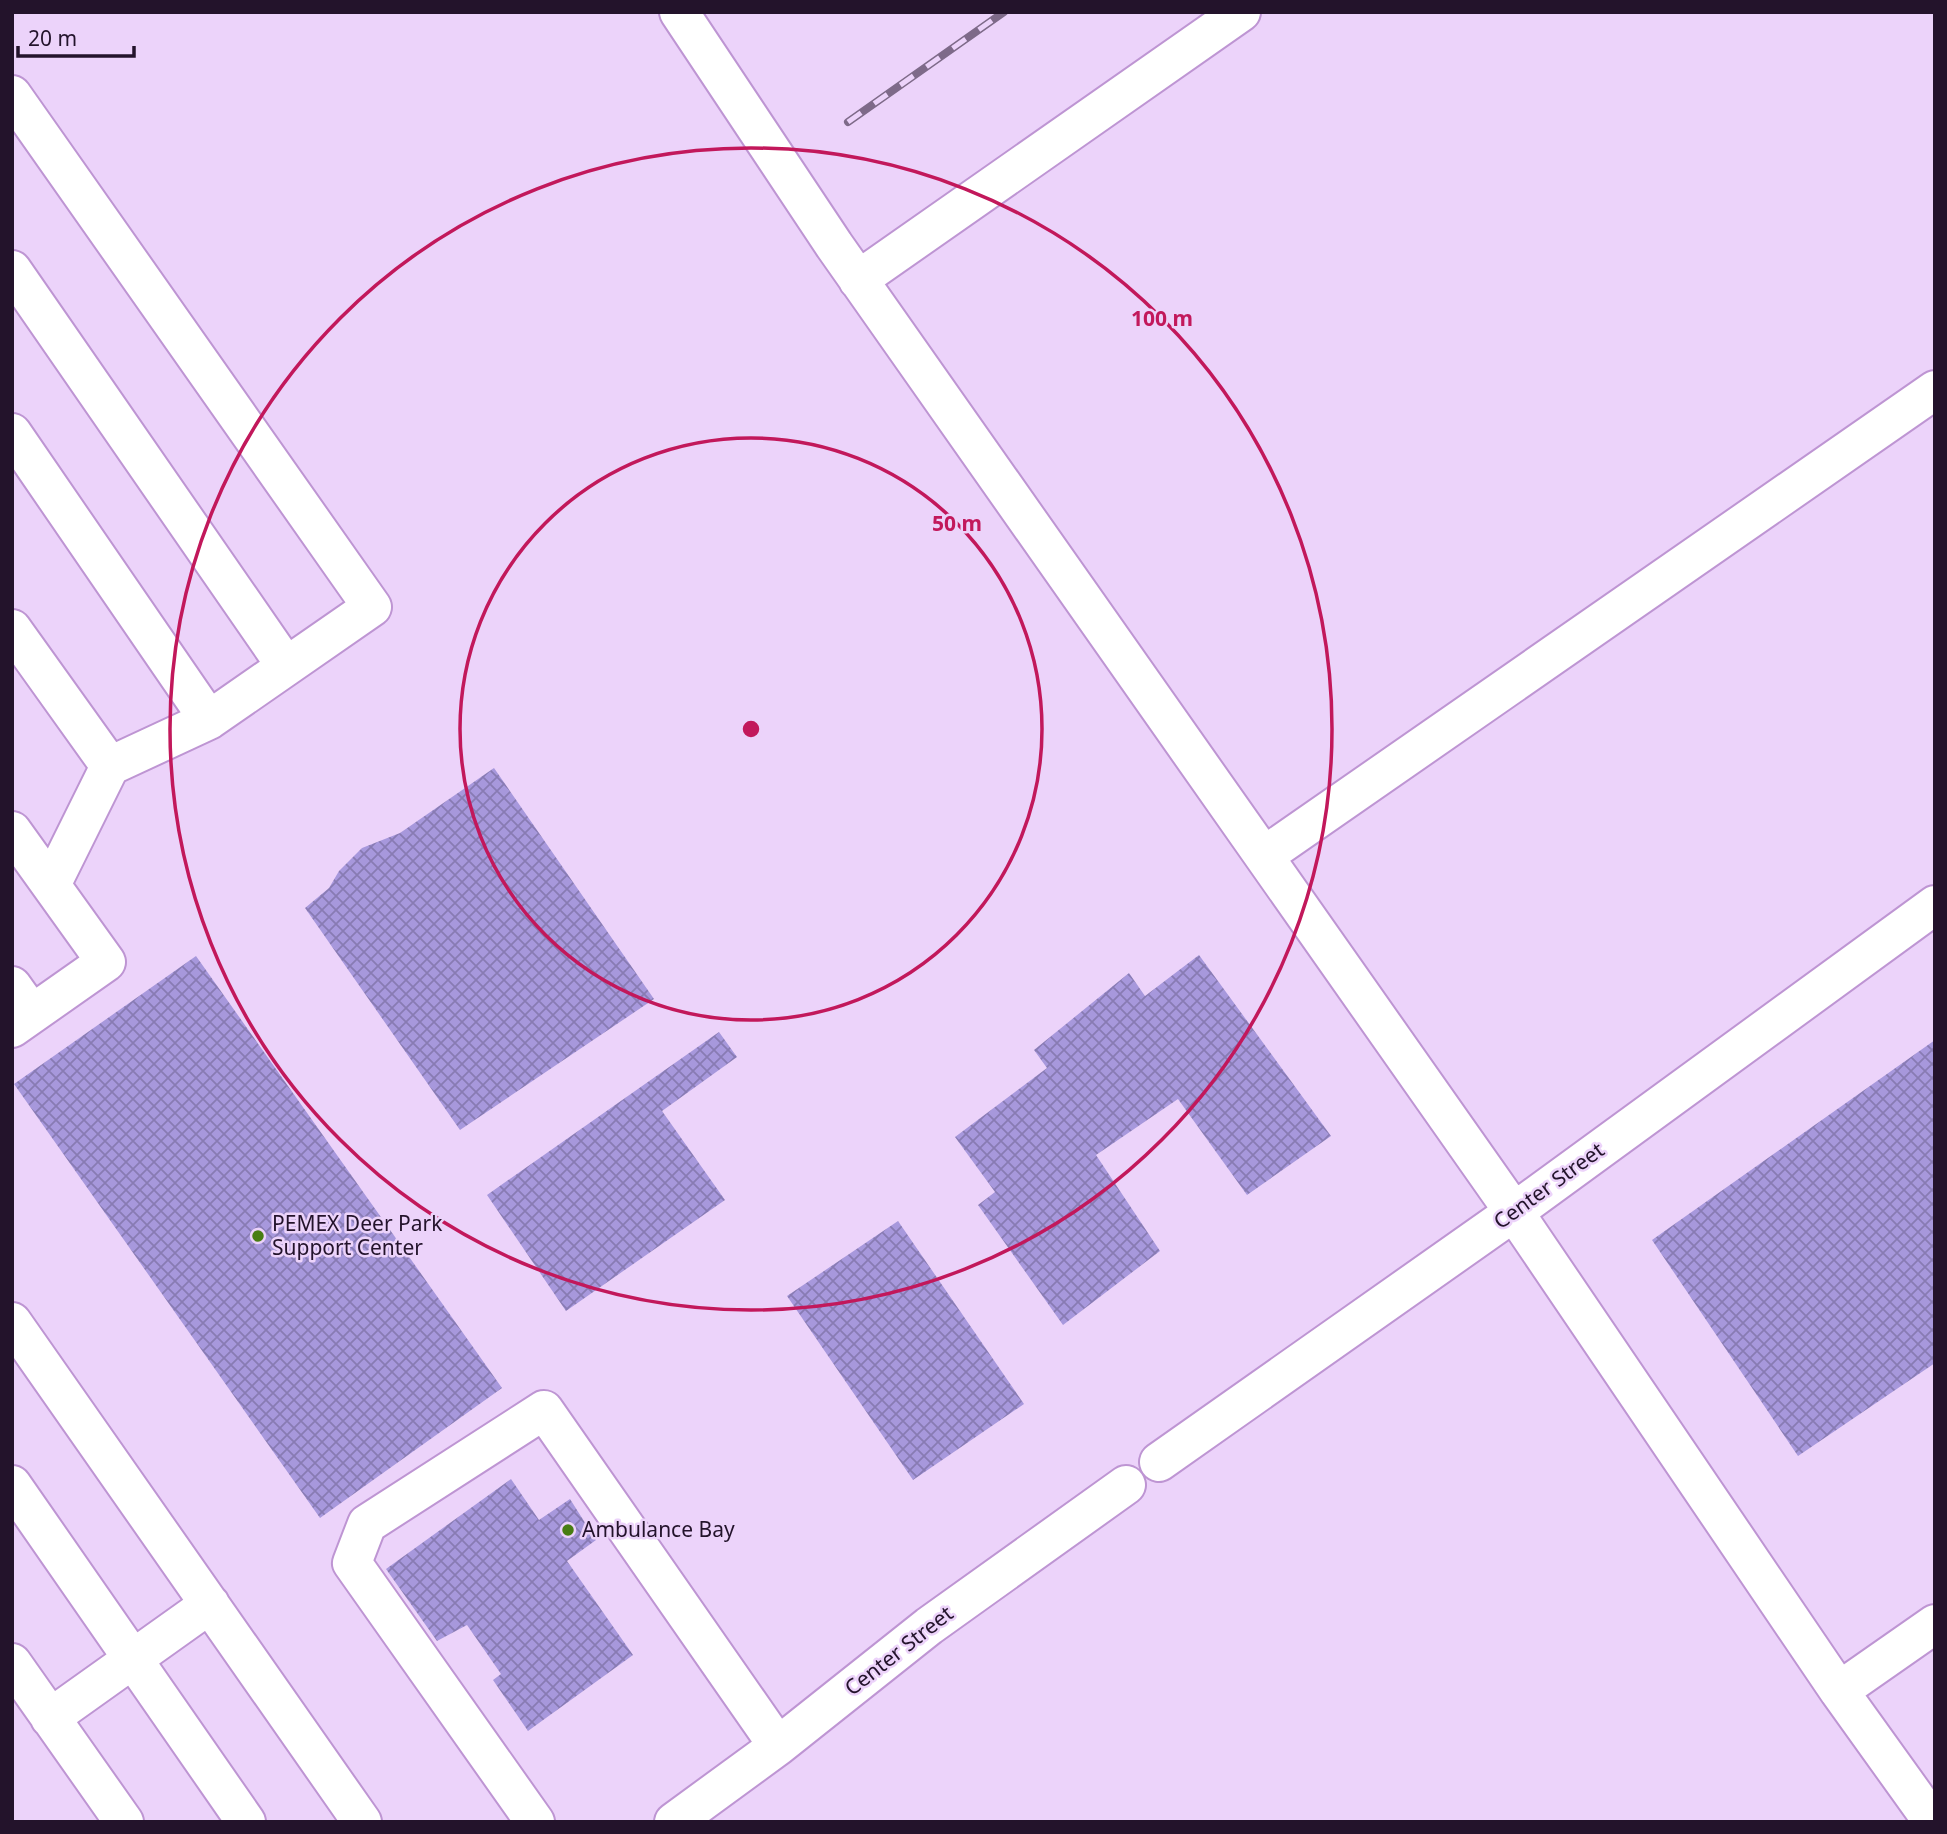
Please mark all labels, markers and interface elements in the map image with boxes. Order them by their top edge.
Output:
scale bar [18,14,133,58]
text: 20 m [28,24,77,52]
text: 100 m [1131,304,1193,332]
text: 50 m [932,509,982,537]
centre of rings [739,717,763,741]
street label: Center Street [1487,1135,1610,1235]
place label: PEMEX Deer Park Support Center [272,1209,443,1261]
marker: PEMEX Deer Park Support Center [250,1228,266,1244]
place label: Ambulance Bay [582,1515,735,1543]
marker: Ambulance Bay [560,1522,576,1538]
street label: Center Street [838,1599,959,1701]

